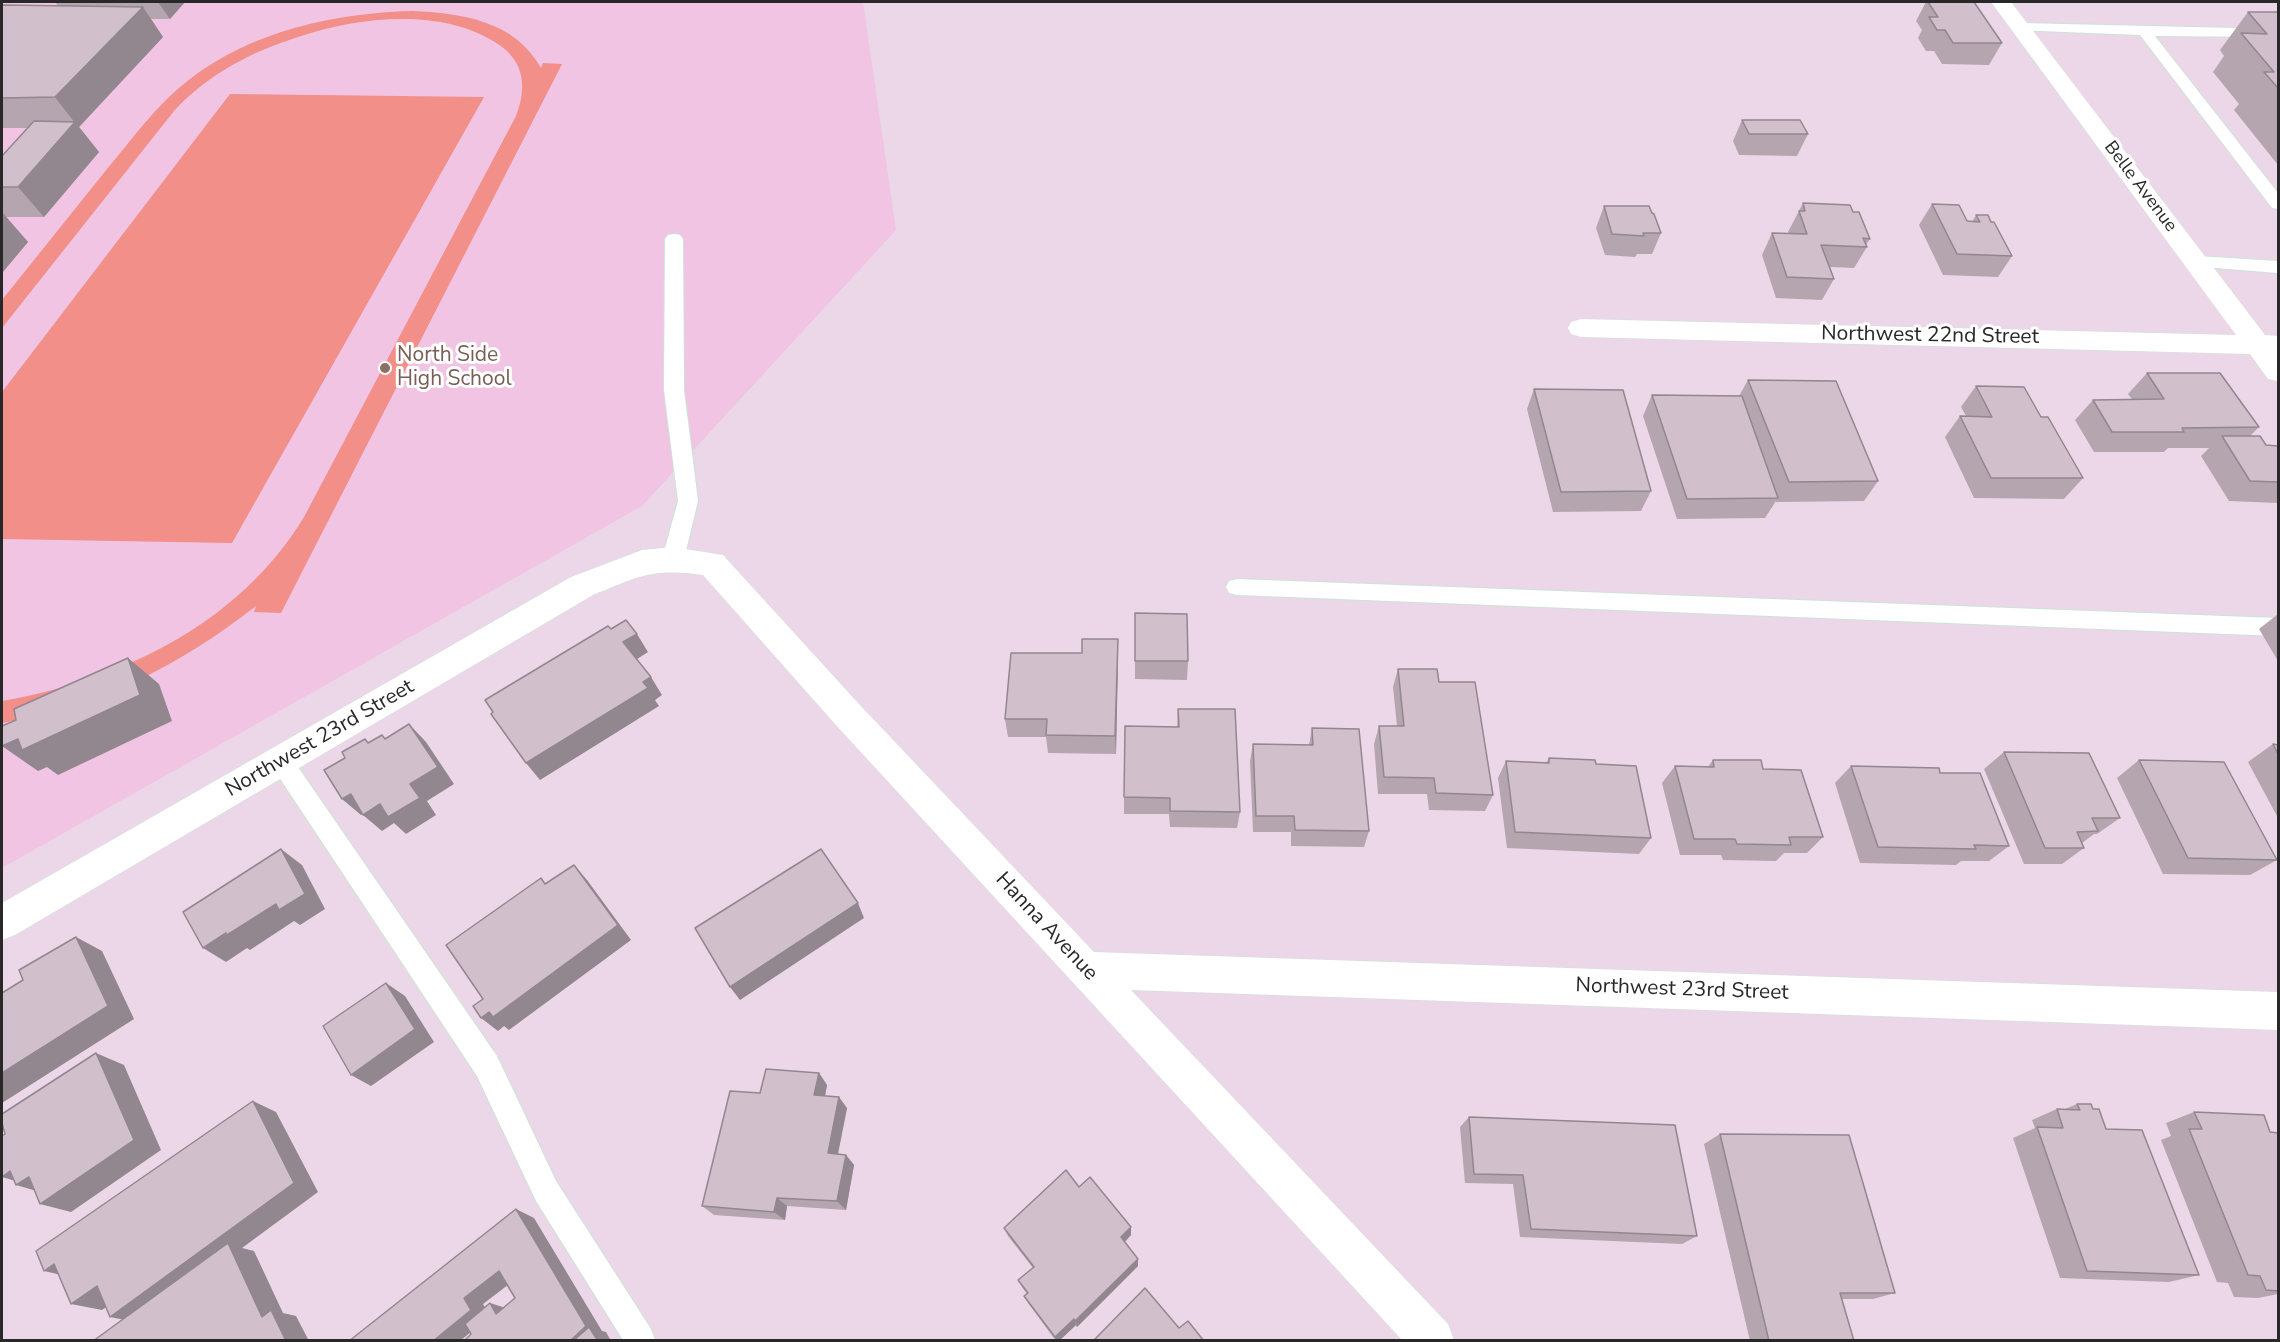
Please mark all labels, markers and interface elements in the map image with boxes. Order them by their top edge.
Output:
street label: Belle Avenue [2099,137,2181,237]
street label: Northwest 22nd Street [1821,322,2039,350]
place label: North Side High School [397,343,512,393]
marker: North Side High School [378,361,392,375]
street label: Northwest 23rd Street [221,675,419,803]
street label: Hanna Avenue [989,868,1103,986]
street label: Northwest 23rd Street [1575,974,1789,1006]

